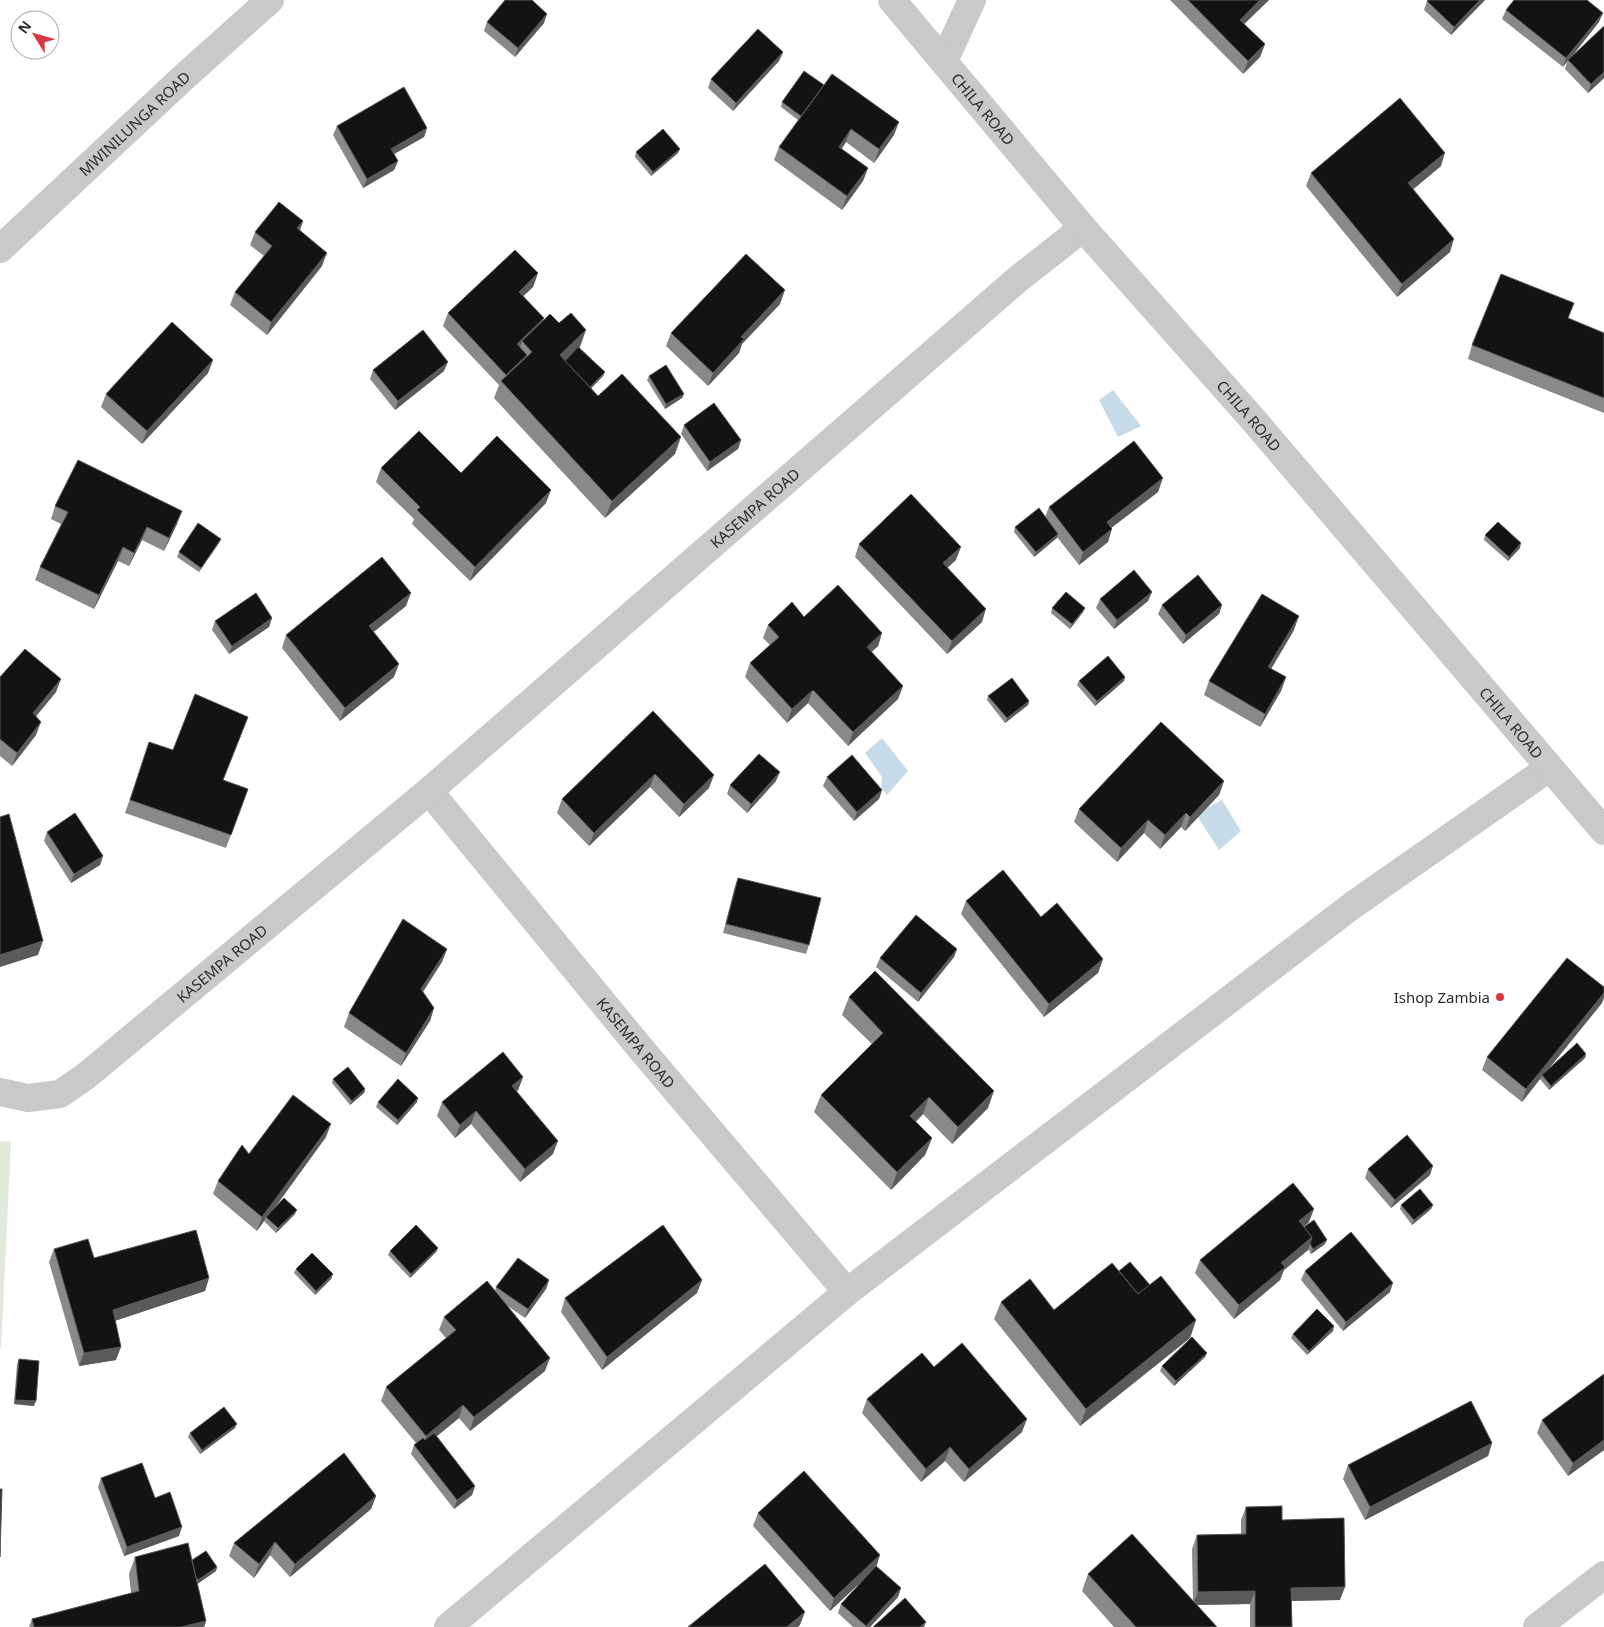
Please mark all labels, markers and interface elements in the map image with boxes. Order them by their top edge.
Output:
north arrow [10,10,60,60]
text: N [13,17,35,37]
street label: MWINILUNGA ROAD [75,67,194,180]
street label: CHILA ROAD [947,69,1019,149]
street label: CHILA ROAD [1213,376,1286,455]
street label: KASEMPA ROAD [706,463,804,552]
street label: CHILA ROAD [1475,683,1548,763]
street label: KASEMPA ROAD [172,920,271,1007]
place label: Ishop Zambia [1394,987,1490,1007]
marker: Ishop Zambia [1494,991,1506,1003]
street label: KASEMPA ROAD [593,993,680,1092]

